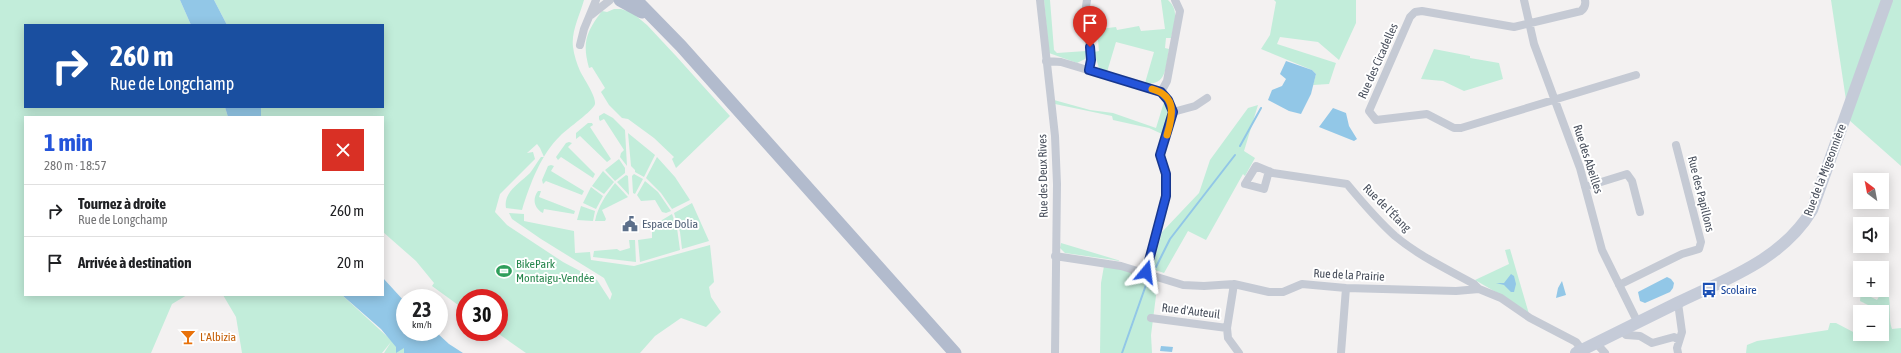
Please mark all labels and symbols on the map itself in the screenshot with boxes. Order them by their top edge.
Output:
pin [1073,6,1107,47]
street label: Rue des Cicadelles [1355,21,1401,101]
street label: Rue de la Migeonnière [1801,122,1849,218]
street label: Rue des Abeilles [1570,123,1606,195]
street label: Rue des Deux Rives [1035,134,1051,218]
street label: Rue des Papillons [1685,155,1717,233]
north arrow [1853,173,1889,209]
street label: Rue de l'Étang [1360,181,1414,235]
public building icon: Espace Dolia [621,215,639,233]
place label: Espace Dolia [642,217,698,231]
position arrow [1125,251,1167,293]
place label: BikePark Montaigu-Vendée [516,257,595,285]
sports icon: BikePark Montaigu-Vendée [495,262,513,280]
street label: Rue de la Prairie [1313,266,1385,284]
bus stop icon: Scolaire [1700,281,1718,299]
place label: Scolaire [1721,283,1757,297]
speed limit sign: 30 [456,289,508,341]
street label: Rue d'Auteuil [1161,300,1222,322]
bar icon: L'Albizia [179,328,197,346]
place label: L'Albizia [200,330,236,344]

